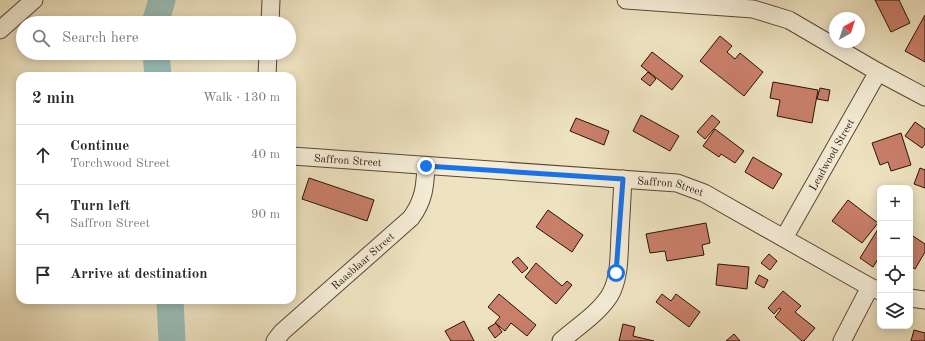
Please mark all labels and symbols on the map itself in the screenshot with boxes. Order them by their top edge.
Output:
north arrow [829,12,865,48]
street label: Leadwood Street [808,117,857,193]
street label: Saffron Street [314,154,382,169]
route end [417,157,435,175]
street label: Saffron Street [637,176,705,199]
street label: Raasblaar Street [330,231,397,292]
route start [607,264,625,282]

